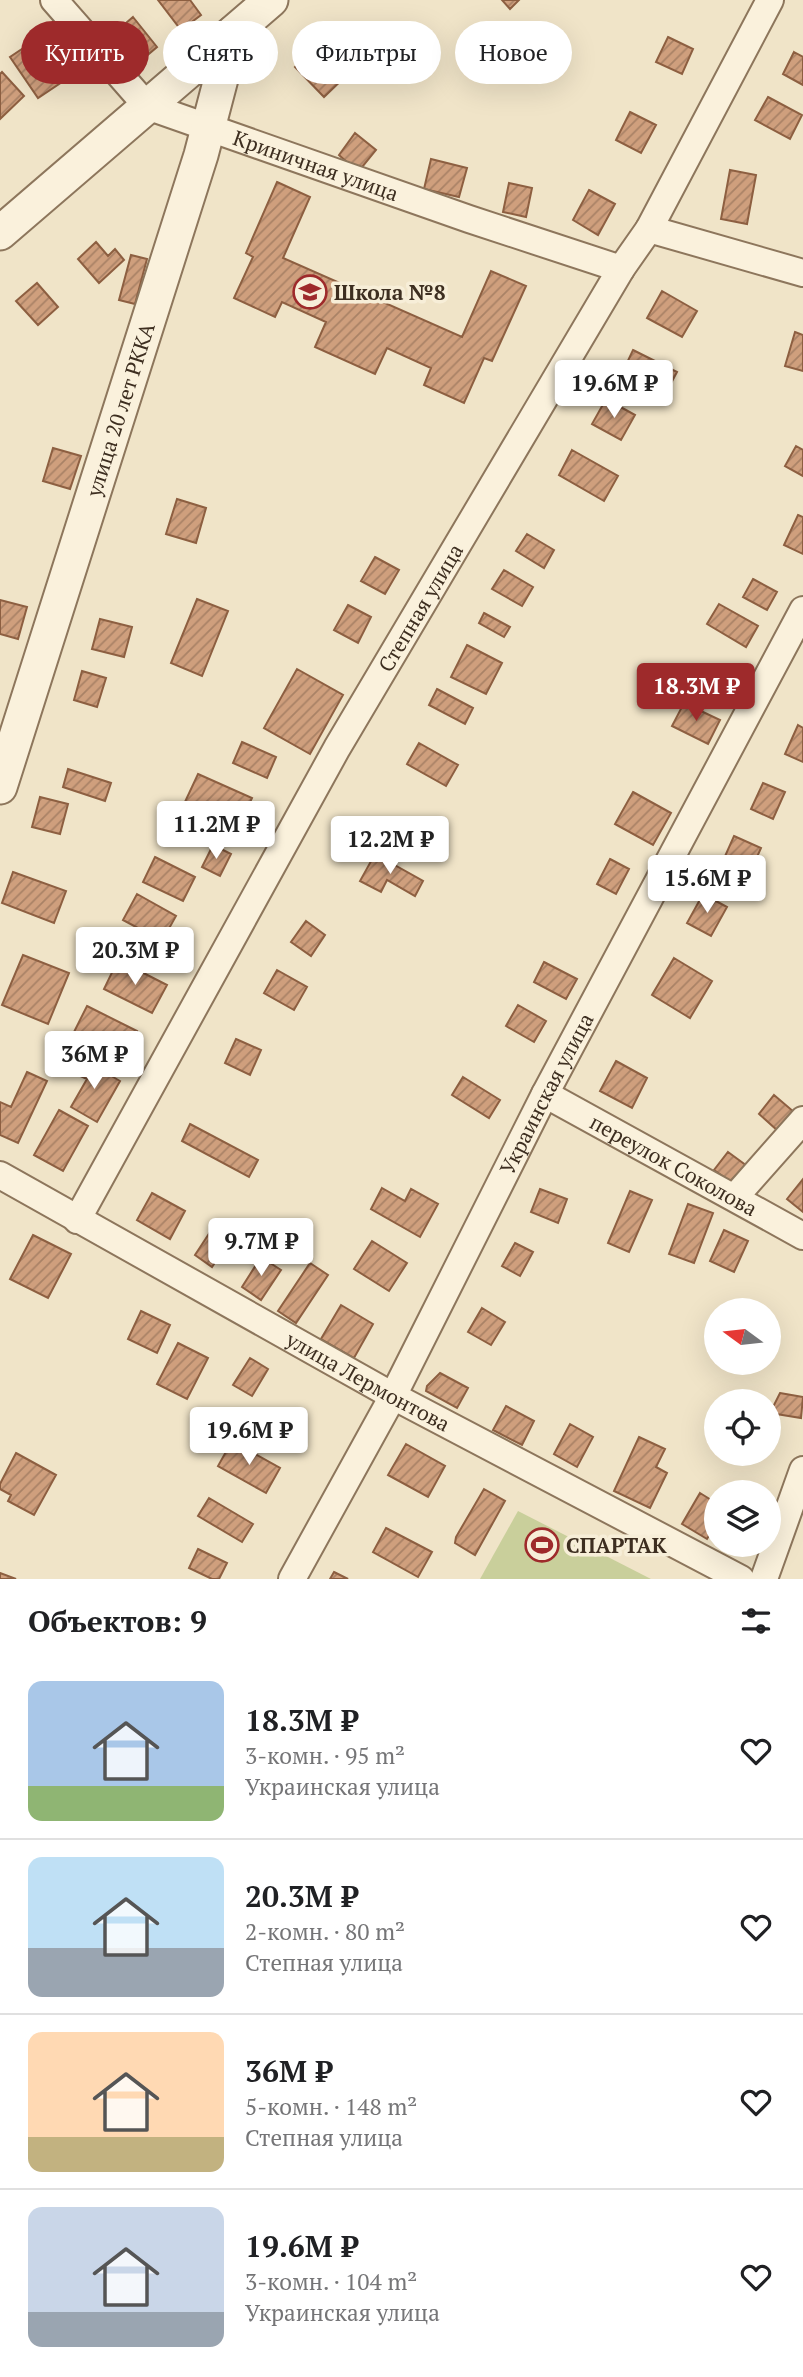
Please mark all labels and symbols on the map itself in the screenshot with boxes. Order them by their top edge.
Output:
street label: Криничная улица [229,123,403,207]
school or university icon: Школа №8 [291,273,329,311]
place label: Школа №8 [334,278,446,306]
street label: улица 20 лет РККА [79,319,161,501]
pin: 19.6M ₽ [549,360,679,420]
street label: Степная улица [371,538,469,677]
pin: 18.3M ₽ [631,664,761,723]
pin: 11.2M ₽ [151,802,281,861]
pin: 12.2M ₽ [325,816,455,876]
pin: 15.6M ₽ [642,856,772,915]
pin: 20.3M ₽ [70,928,200,987]
street label: Украинская улица [493,1008,600,1179]
pin: 36M ₽ [45,1032,143,1091]
street label: переулок Соколова [585,1108,763,1222]
pin: 9.7M ₽ [204,1218,318,1278]
north arrow [704,1298,780,1376]
street label: улица Лермонтова [280,1324,455,1438]
pin: 19.6M ₽ [184,1408,314,1467]
sports icon: СПАРТАК [523,1526,561,1564]
place label: СПАРТАК [566,1531,667,1559]

